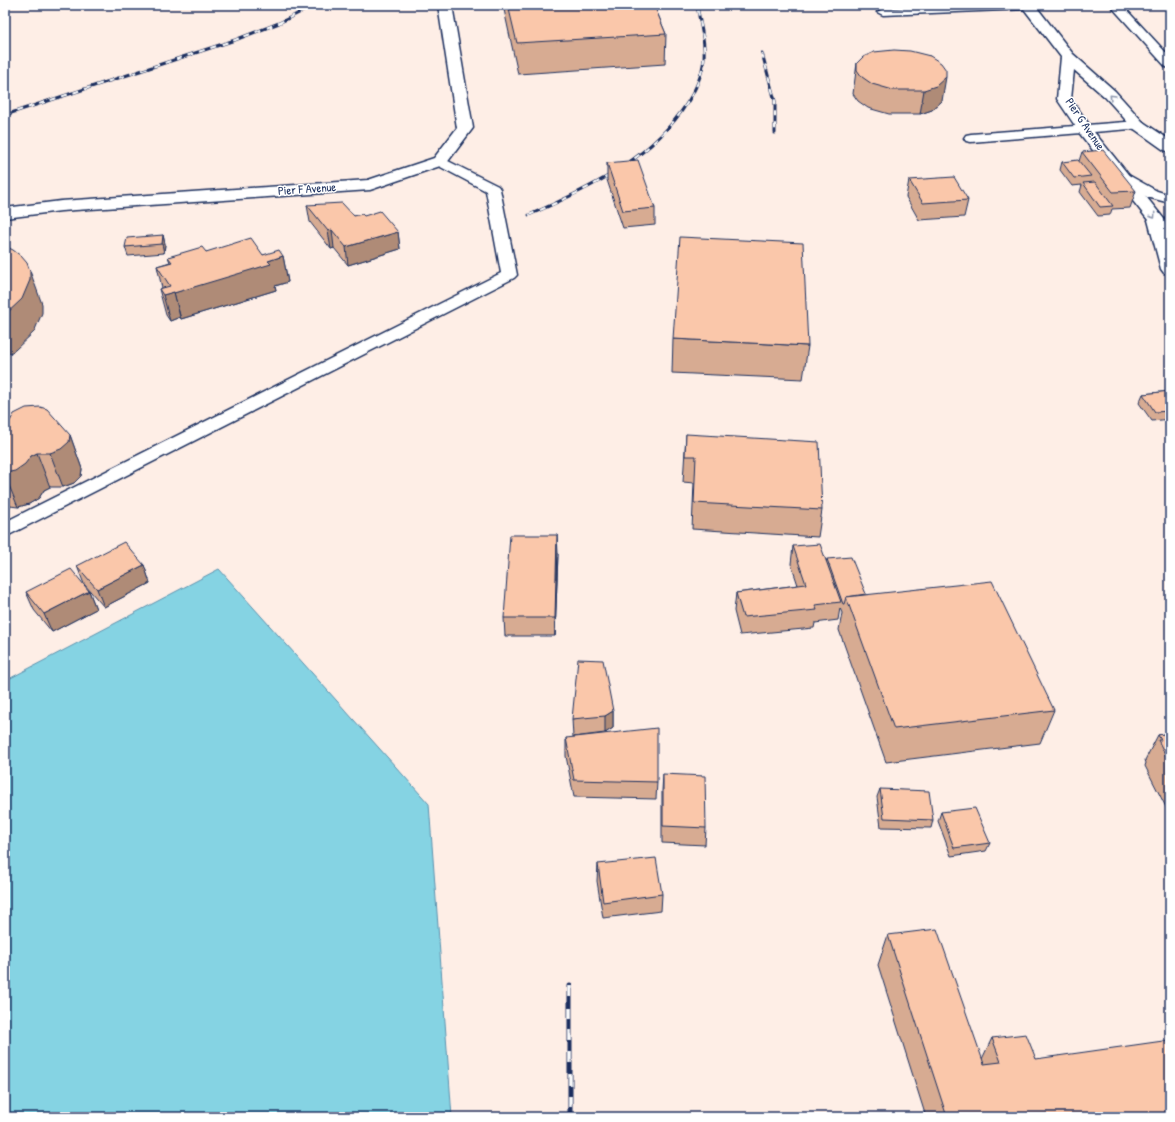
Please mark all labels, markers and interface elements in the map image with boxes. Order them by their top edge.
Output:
street label: Pier G Avenue [1062,94,1109,153]
one-way arrow [1109,94,1116,102]
street label: Pier F Avenue [277,178,337,199]
one-way arrow [1148,211,1155,218]

